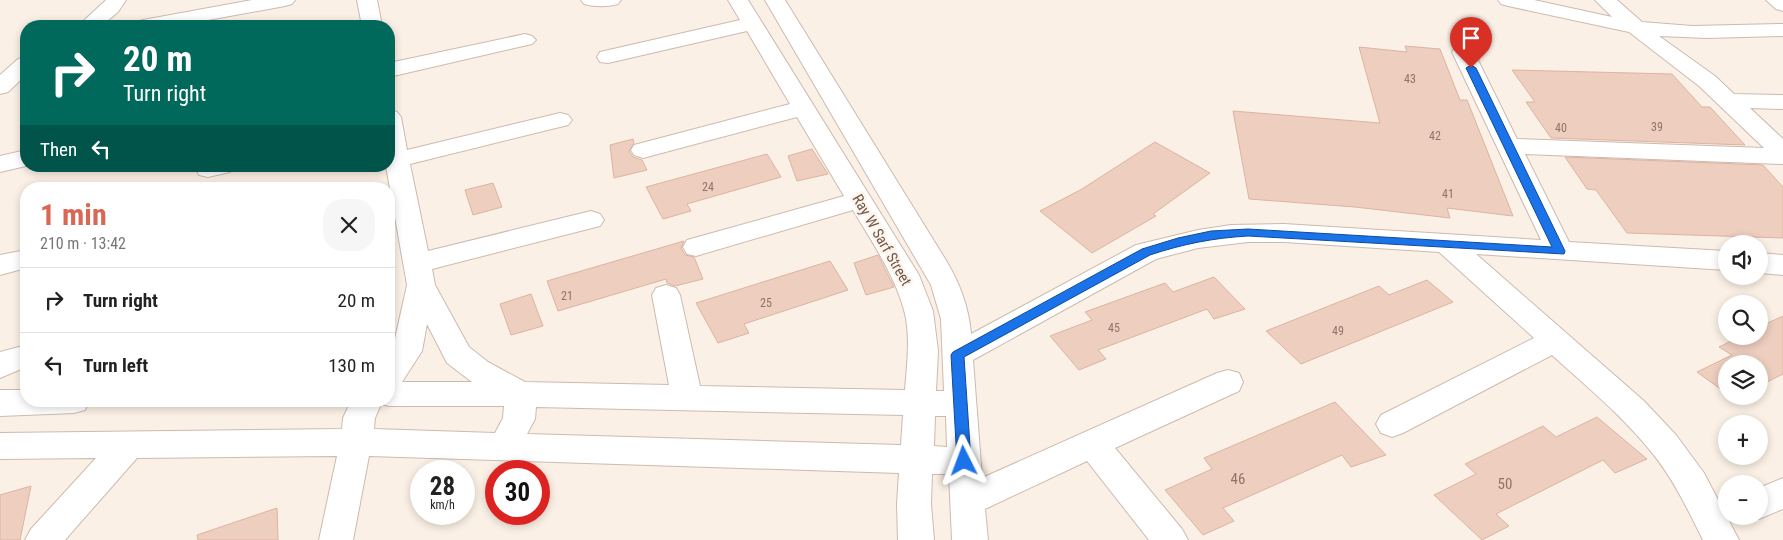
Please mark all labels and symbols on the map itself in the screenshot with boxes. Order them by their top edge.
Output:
pin [1450,17,1492,68]
house number: 43 [1404,72,1416,86]
house number: 39 [1651,120,1663,134]
house number: 40 [1555,121,1567,135]
house number: 42 [1429,129,1441,143]
house number: 24 [702,180,714,194]
house number: 41 [1442,187,1454,201]
street label: Ray W Sarf Street [849,191,915,289]
house number: 21 [561,289,573,303]
house number: 25 [760,296,772,310]
house number: 45 [1108,321,1120,335]
house number: 49 [1332,324,1344,338]
position arrow [937,434,989,486]
speed limit sign: 30 [485,460,550,525]
house number: 46 [1231,470,1245,488]
house number: 50 [1498,475,1512,493]

